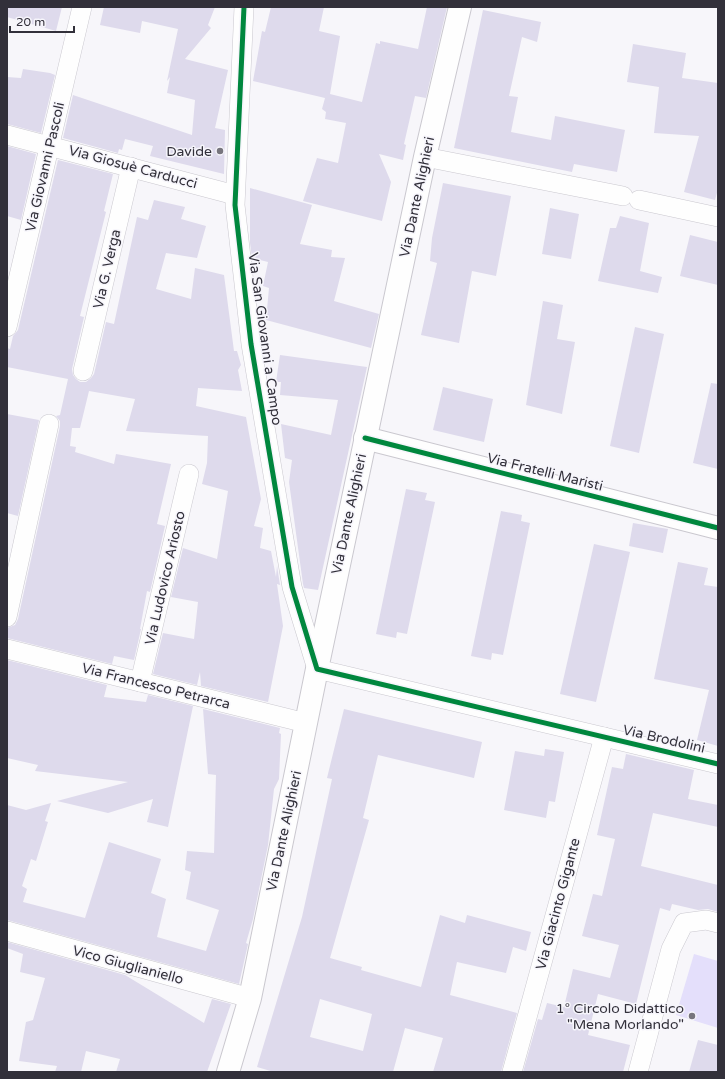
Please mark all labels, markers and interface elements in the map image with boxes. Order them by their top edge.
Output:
scale bar [10,8,74,34]
text: 20 m [16,15,45,29]
street label: Via Giovanni Pascoli [22,100,68,234]
street label: Via Dante Alighieri [396,135,438,259]
street label: Via Giosuè Carducci [67,142,199,192]
place label: Davide [166,143,212,160]
marker: Davide [215,146,225,156]
street label: Via G. Verga [90,228,124,310]
street label: Via San Giovanni a Campo [244,251,286,427]
street label: Via Fratelli Maristi [485,449,605,495]
street label: Via Dante Alighieri [328,452,370,576]
street label: Via Ludovico Ariosto [141,509,189,647]
street label: Via Francesco Petrarca [80,659,232,713]
street label: Via Brodolini [621,721,707,757]
street label: Via Dante Alighieri [263,769,305,893]
street label: Via Giacinto Gigante [532,836,584,972]
street label: Vico Giuglianiello [71,942,185,988]
place label: 1° Circolo Didattico "Mena Morlando" [556,1000,684,1033]
marker: 1° Circolo Didattico "Mena Morlando" [687,1011,697,1021]

